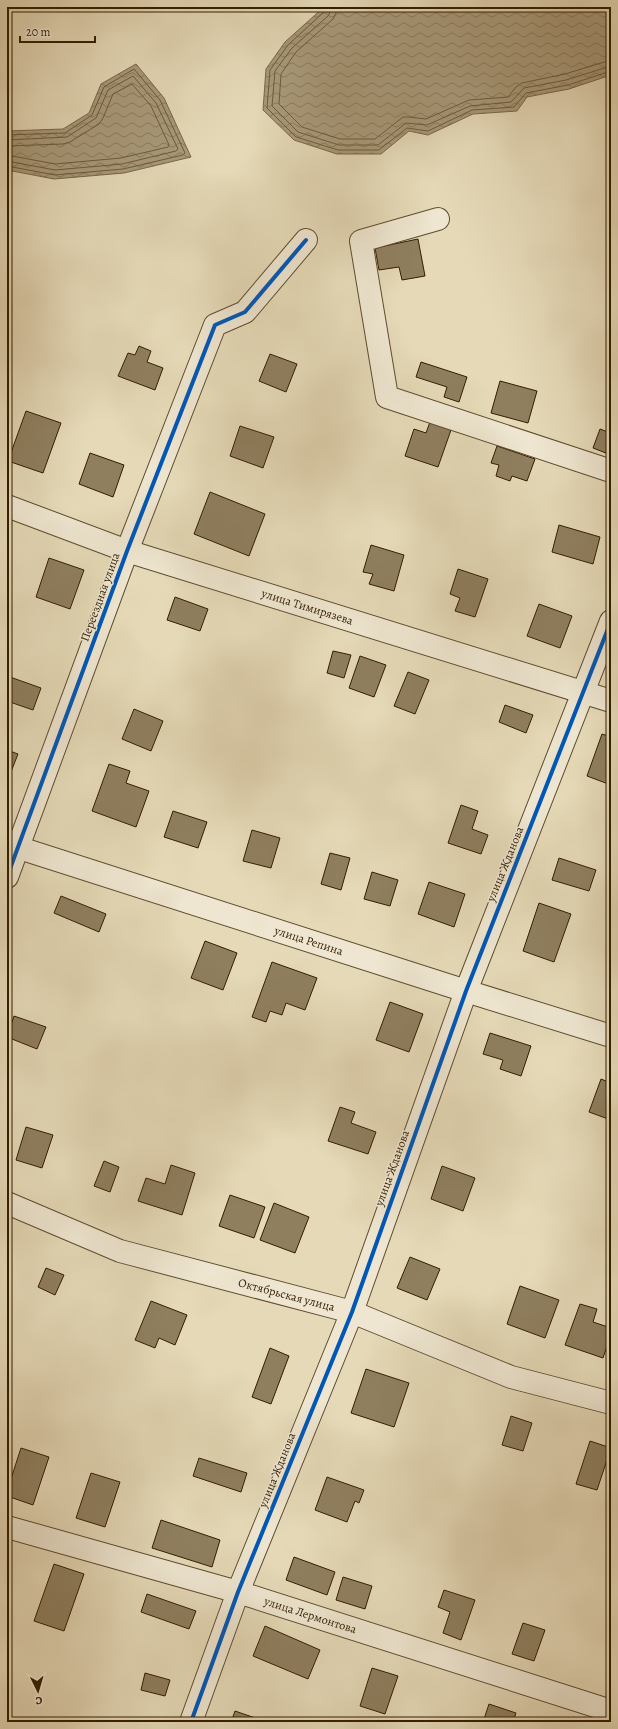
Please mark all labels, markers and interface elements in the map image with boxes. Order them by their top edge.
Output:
scale bar [20,18,95,44]
text: 20 m [26,24,50,40]
street label: Переездная улица [77,550,124,644]
street label: улица Тимирязева [259,585,356,629]
street label: улица Жданова [482,824,528,905]
street label: улица Репина [272,922,346,959]
street label: улица Жданова [371,1127,413,1209]
street label: Октябрьская улица [237,1274,337,1315]
street label: улица Жданова [254,1430,300,1511]
street label: улица Лермонтова [261,1593,359,1637]
north arrow [18,1671,58,1711]
text: С [35,1693,43,1708]

